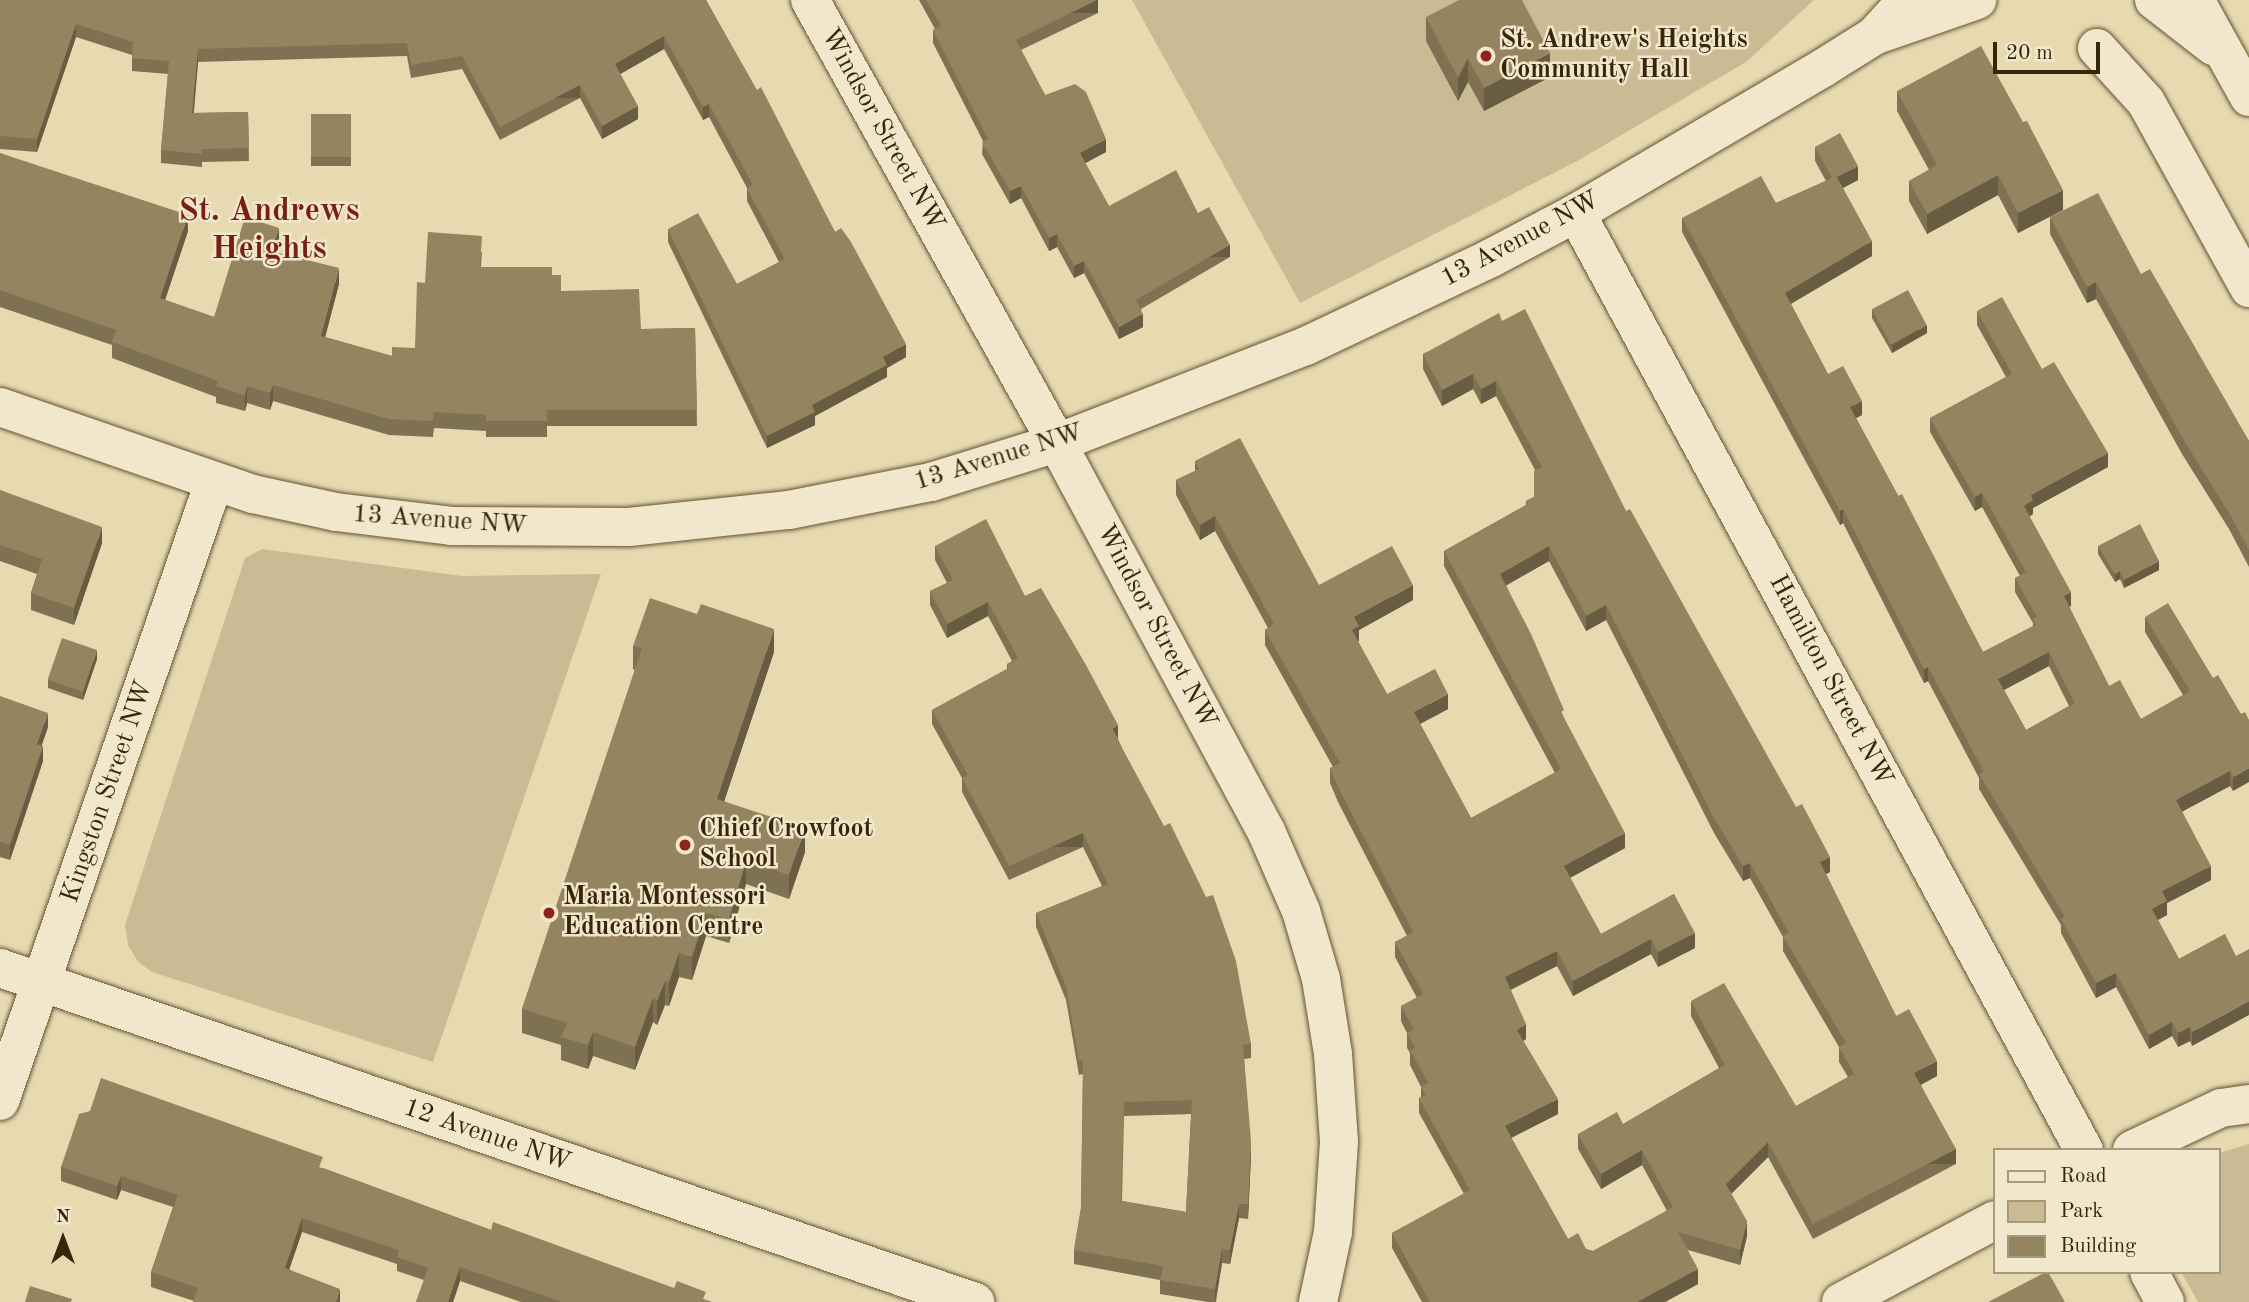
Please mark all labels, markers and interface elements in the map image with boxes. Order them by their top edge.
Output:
street label: Windsor Street NW [813,23,951,237]
place label: St. Andrew's Heights Community Hall [1500,25,1748,86]
scale bar [1997,28,2104,72]
text: 20 m [2006,43,2053,64]
marker: St. Andrew's Heights Community Hall [1478,48,1494,64]
street label: 13 Avenue NW [1436,185,1606,295]
district label: St. Andrews Heights [178,192,360,270]
street label: 13 Avenue NW [911,417,1087,499]
street label: 13 Avenue NW [352,499,528,543]
street label: Windsor Street NW [1089,519,1223,735]
street label: Hamilton Street NW [1761,570,1899,792]
street label: Kingston Street NW [55,677,161,907]
place label: Chief Crowfoot School [699,814,873,876]
marker: Chief Crowfoot School [677,837,693,853]
place label: Maria Montessori Education Centre [563,882,766,944]
marker: Maria Montessori Education Centre [541,905,557,921]
street label: 12 Avenue NW [399,1093,575,1179]
legend [1994,1148,2221,1274]
text: Road [2060,1166,2107,1187]
text: Park [2060,1201,2103,1222]
north arrow [28,1204,98,1274]
text: N [56,1208,70,1227]
text: Building [2060,1236,2136,1257]

